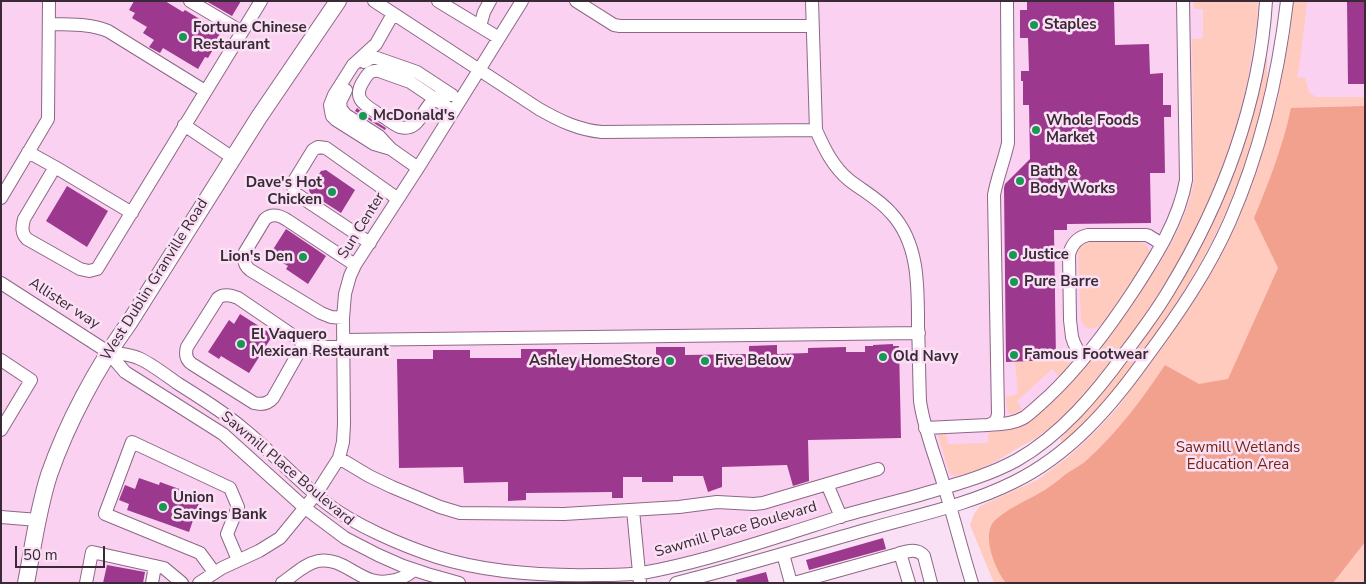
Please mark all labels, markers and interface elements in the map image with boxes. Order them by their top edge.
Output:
place label: Staples [1044,16,1097,34]
place label: Fortune Chinese Restaurant [193,19,307,54]
marker: Staples [1028,19,1040,31]
marker: Fortune Chinese Restaurant [177,31,189,43]
place label: McDonald's [373,107,455,125]
marker: McDonald's [357,110,369,122]
place label: Whole Foods Market [1046,112,1139,147]
marker: Whole Foods Market [1030,124,1042,136]
place label: Bath & Body Works [1030,163,1115,198]
place label: Dave's Hot Chicken [246,174,322,209]
marker: Bath & Body Works [1014,175,1026,187]
marker: Dave's Hot Chicken [326,186,338,198]
street label: Sun Center [335,190,389,262]
street label: West Dublin Granville Road [98,196,212,364]
place label: Justice [1023,246,1069,264]
place label: Lion's Den [220,248,293,266]
marker: Justice [1007,249,1019,261]
marker: Lion's Den [297,251,309,263]
place label: Pure Barre [1024,273,1099,291]
street label: Allister way [25,274,103,334]
marker: Pure Barre [1008,276,1020,288]
place label: El Vaquero Mexican Restaurant [251,326,389,361]
marker: El Vaquero Mexican Restaurant [235,338,247,350]
place label: Famous Footwear [1024,346,1148,364]
place label: Old Navy [893,348,958,366]
marker: Famous Footwear [1008,349,1020,361]
marker: Old Navy [877,351,889,363]
place label: Ashley HomeStore [529,352,660,370]
place label: Five Below [715,352,792,370]
marker: Ashley HomeStore [664,355,676,367]
marker: Five Below [699,355,711,367]
street label: Sawmill Place Boulevard [217,408,357,530]
park label: Sawmill Wetlands Education Area [1176,439,1300,474]
place label: Union Savings Bank [173,489,267,524]
street label: Sawmill Place Boulevard [653,498,819,562]
marker: Union Savings Bank [157,501,169,513]
scale bar [18,536,108,568]
text: 50 m [23,545,58,565]

